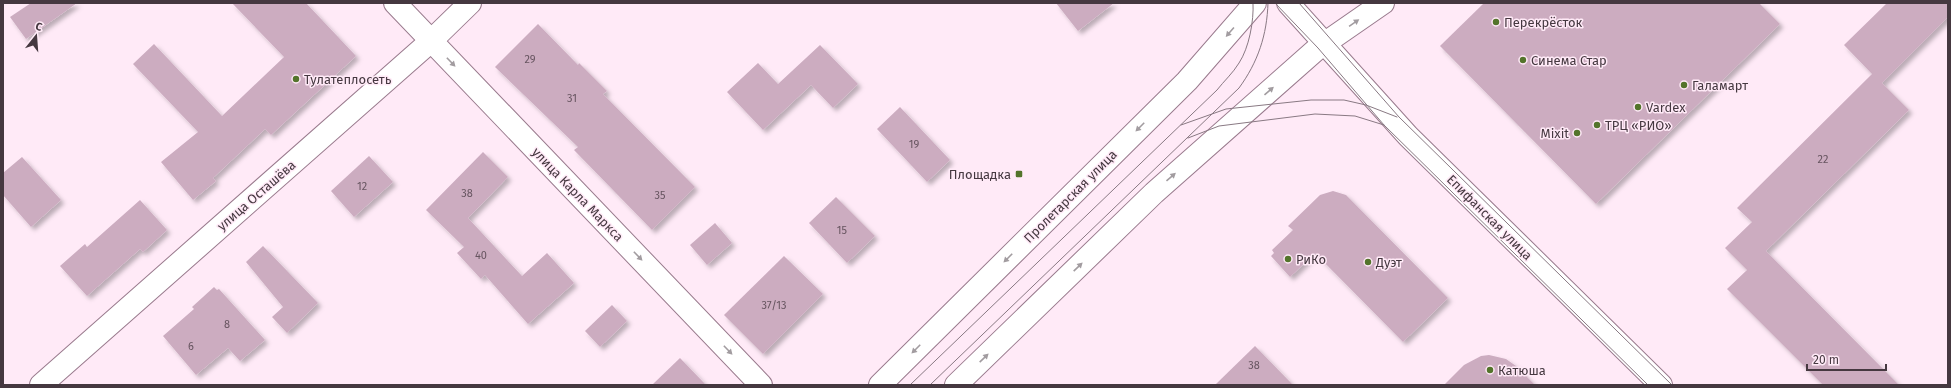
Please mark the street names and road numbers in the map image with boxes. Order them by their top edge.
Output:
street label: улица Карла Маркса [529,144,626,244]
street label: Пролетарская улица [1021,147,1120,246]
street label: улица Осташёва [214,157,299,234]
street label: Епифанская улица [1444,172,1535,263]

